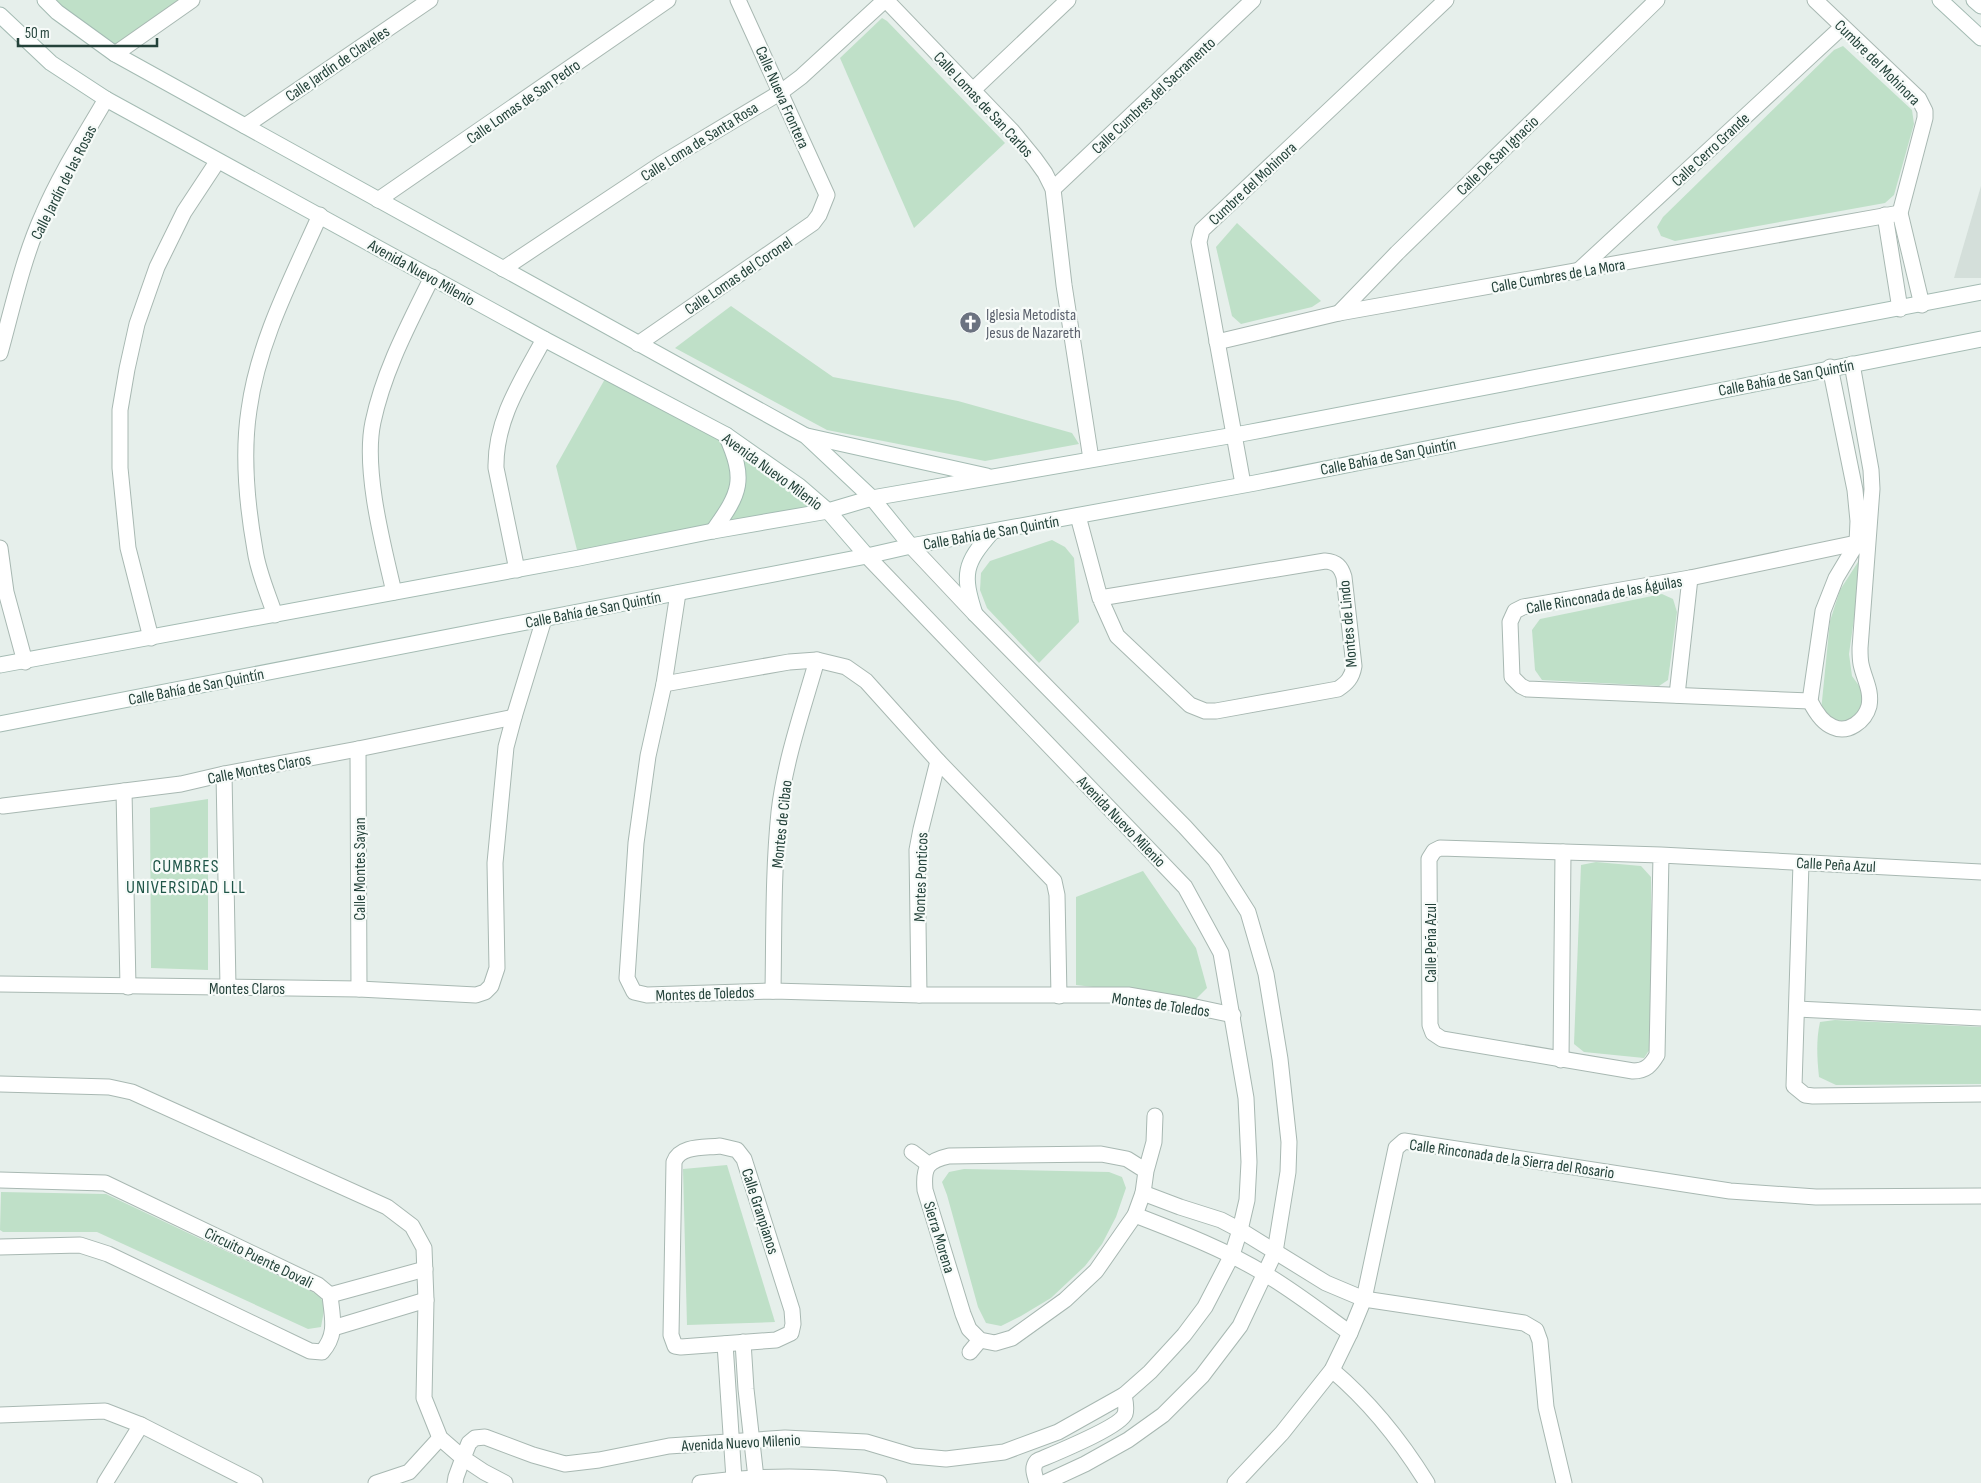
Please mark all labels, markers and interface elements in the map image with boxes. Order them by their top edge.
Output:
scale bar [18,15,156,47]
street label: Cumbre del Mohinora [1830,16,1924,110]
street label: Calle Jardín de Claveles [282,22,394,106]
text: 50 m [25,24,50,43]
street label: Calle Cumbres del Sacramento [1088,34,1220,158]
street label: Calle Nueva Frontera [751,43,813,152]
street label: Calle Lomas de San Carlos [929,48,1037,162]
street label: Calle Lomas de San Pedro [463,56,584,149]
street label: Calle Loma de Santa Rosa [638,99,762,186]
street label: Calle Cerro Grande [1668,109,1754,191]
street label: Calle De San Ignacio [1453,112,1543,200]
street label: Calle Jardín de las Rosas [27,122,101,243]
street label: Cumbre del Mohinora [1205,139,1301,230]
street label: Calle Lomas del Coronel [681,233,796,319]
street label: Avenida Nuevo Milenio [364,236,478,310]
street label: Calle Cumbres de La Mora [1490,255,1627,298]
place label: Iglesia Metodista Jesus de Nazareth [985,306,1081,343]
church icon: Iglesia Metodista Jesus de Nazareth [958,311,982,335]
street label: Calle Bahía de San Quintín [1717,356,1856,401]
street label: Avenida Nuevo Milenio [718,429,826,515]
street label: Calle Bahía de San Quintín [1319,435,1458,480]
street label: Calle Bahía de San Quintín [922,512,1061,555]
street label: Calle Rinconada de las Águilas [1525,572,1684,619]
street label: Montes de Lindo [1335,580,1362,668]
street label: Calle Bahía de San Quintín [524,588,663,633]
street label: Calle Bahía de San Quintín [127,665,266,710]
street label: Calle Montes Claros [206,750,313,789]
street label: Avenida Nuevo Milenio [1072,772,1169,871]
street label: Montes de Cibao [768,779,797,869]
street label: Calle Montes Sayan [351,818,370,921]
street label: Montes Ponticos [910,832,933,922]
street label: Calle Peña Azul [1796,854,1876,877]
district label: CUMBRES UNIVERSIDAD LLL [126,856,246,898]
street label: Calle Peña Azul [1422,903,1441,983]
street label: Montes Claros [209,980,285,999]
street label: Montes de Toledos [655,983,755,1006]
street label: Montes de Toledos [1111,989,1211,1022]
street label: Calle Rinconada de la Sierra del Rosario [1408,1136,1616,1183]
street label: Calle Granpianos [737,1166,782,1257]
street label: Sierra Morena [919,1199,958,1276]
street label: Circuito Puente Dovali [201,1224,316,1293]
street label: Avenida Nuevo Milenio [680,1431,801,1456]

